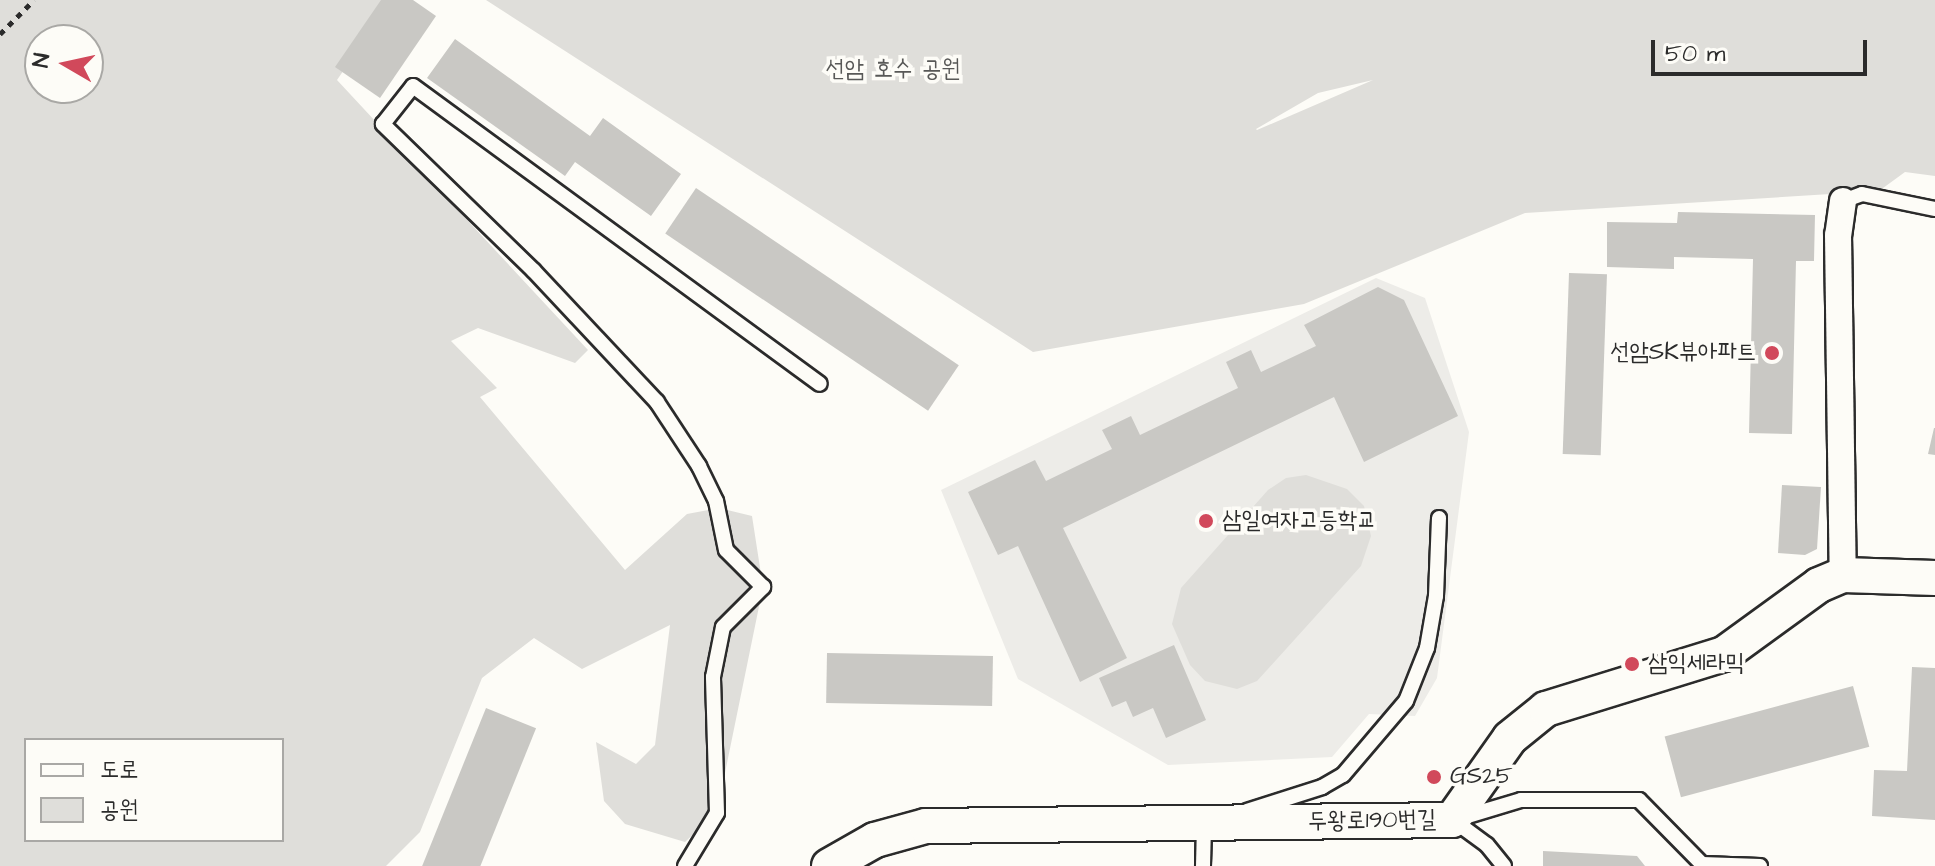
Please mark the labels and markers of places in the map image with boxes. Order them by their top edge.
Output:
place label: 선암SK뷰아파트 [1610,339,1756,367]
marker: 선암SK뷰아파트 [1763,344,1781,362]
place label: 삼일여자고등학교 [1222,507,1376,535]
marker: 삼일여자고등학교 [1197,512,1215,530]
place label: 삼익세라믹 [1648,650,1745,678]
marker: 삼익세라믹 [1623,655,1641,673]
place label: GS25 [1450,763,1513,791]
marker: GS25 [1425,768,1443,786]

